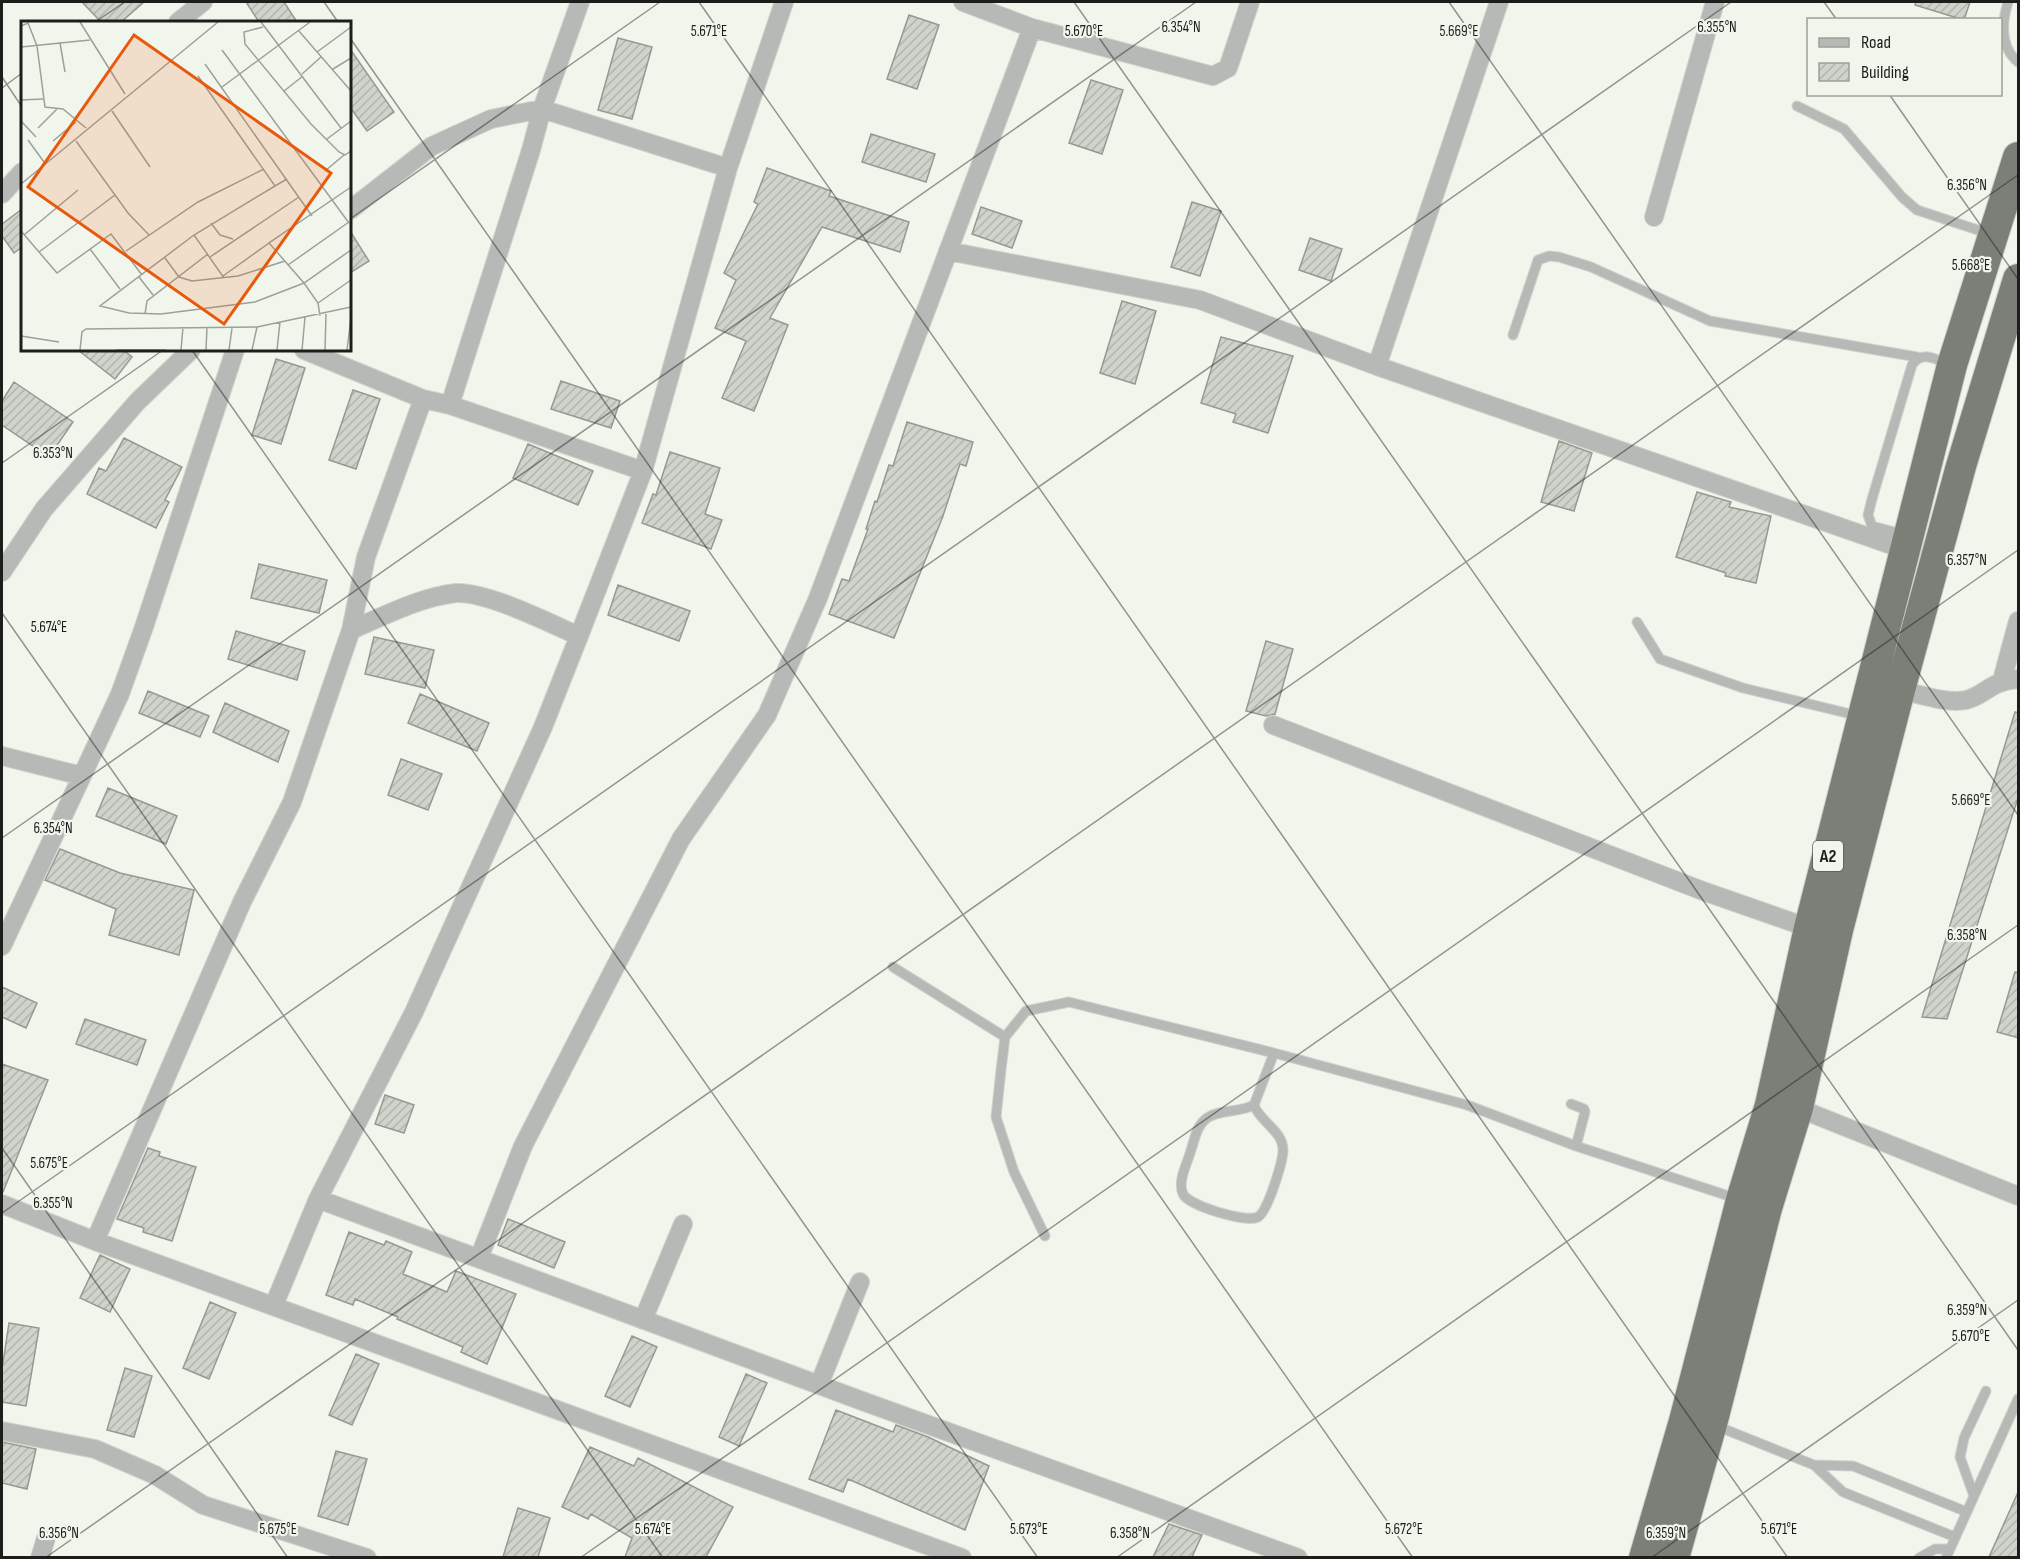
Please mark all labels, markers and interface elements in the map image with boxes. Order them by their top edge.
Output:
text: 6.354°N [1161,18,1201,37]
text: 6.355°N [1697,18,1737,37]
legend [1807,18,2002,96]
inset map [21,21,351,351]
text: 5.671°E [691,22,727,41]
text: 5.670°E [1065,22,1103,41]
text: 5.669°E [1440,22,1478,41]
text: Road [1861,32,1891,53]
text: Building [1861,62,1909,83]
text: 6.356°N [1947,176,1987,195]
text: 5.668°E [1952,256,1990,275]
text: 6.353°N [33,444,73,463]
text: 6.357°N [1947,551,1987,570]
text: 5.674°E [31,618,67,637]
text: 5.669°E [1952,791,1990,810]
text: 6.354°N [33,819,73,838]
road number: A2 [1813,841,1843,871]
text: 6.358°N [1947,926,1987,945]
text: 5.675°E [30,1154,68,1173]
text: 6.355°N [33,1194,73,1213]
text: 6.359°N [1947,1301,1987,1320]
text: 5.670°E [1952,1327,1990,1346]
text: 5.675°E [259,1520,297,1539]
text: 5.674°E [635,1520,671,1539]
text: 5.673°E [1010,1520,1048,1539]
text: 5.672°E [1385,1520,1423,1539]
text: 5.671°E [1761,1520,1797,1539]
text: 6.356°N [39,1524,79,1543]
text: 6.358°N [1110,1524,1150,1543]
text: 6.359°N [1646,1524,1686,1543]

